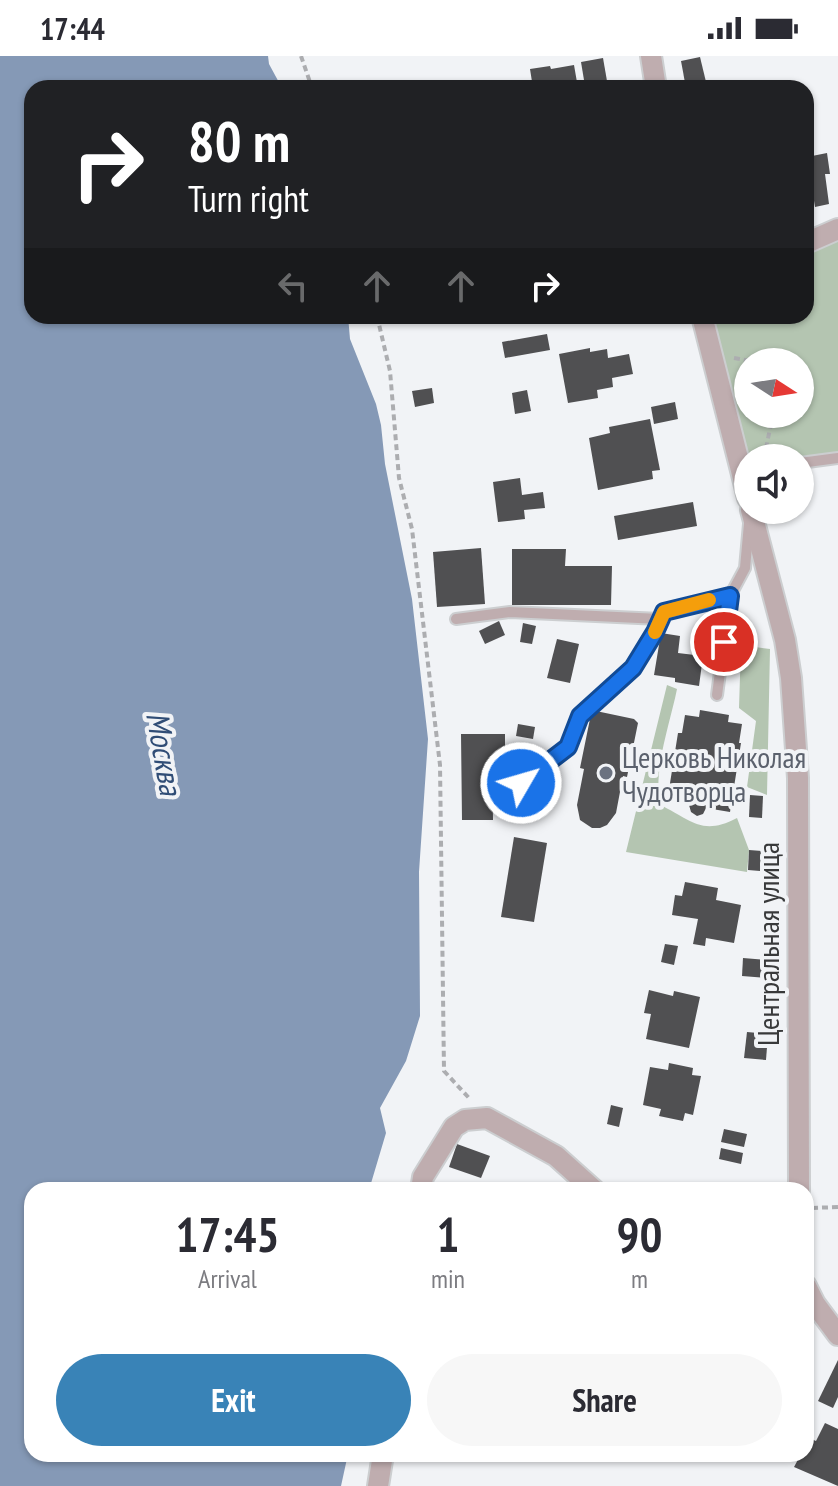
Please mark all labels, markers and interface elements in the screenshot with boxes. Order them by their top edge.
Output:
text: 17:44 [40,9,105,48]
text: 80 m [188,105,290,177]
icon: right [56,112,160,216]
text: Turn right [188,175,309,222]
icon: left [271,264,315,308]
icon: ahead [355,264,399,308]
icon: ahead [439,264,483,308]
icon: right [523,264,567,308]
north arrow [734,348,814,428]
map controls [734,348,814,524]
button: sound [734,444,814,524]
pin [690,608,758,676]
icon: arrive [702,620,746,664]
water label: Москва [137,708,193,800]
place label: Церковь Николая Чудотворца [622,737,806,810]
position arrow [479,741,563,825]
marker: Церковь Николая Чудотворца [597,764,615,782]
street label: Центральная улица [748,842,787,1046]
text: 17:45 [176,1203,279,1265]
text: 1 [436,1203,459,1265]
text: 90 [617,1203,662,1265]
text: Arrival [198,1262,257,1295]
text: min [431,1262,465,1295]
text: m [631,1262,648,1295]
button: Exit [56,1354,411,1446]
button: Share [427,1354,782,1446]

